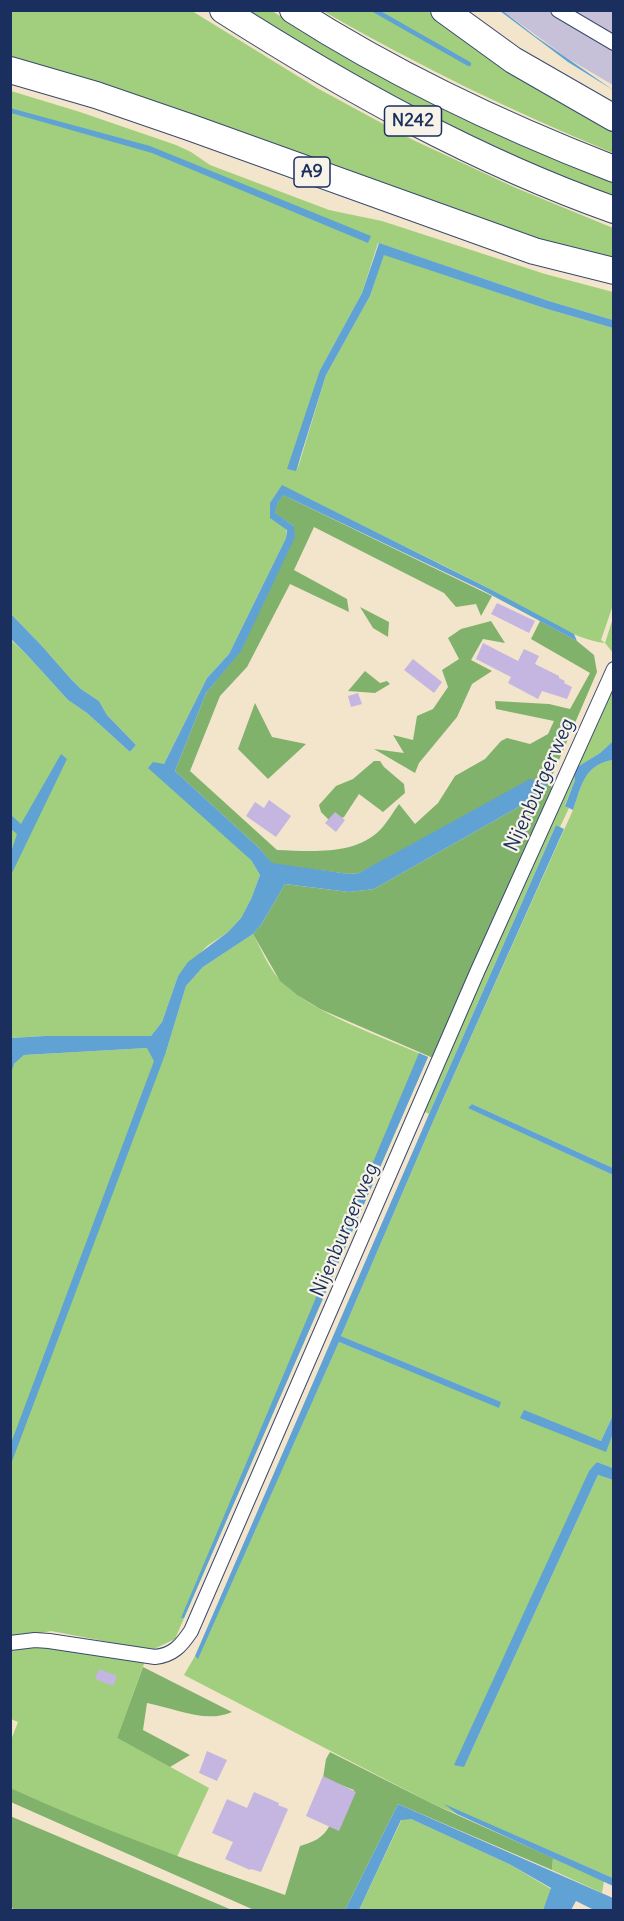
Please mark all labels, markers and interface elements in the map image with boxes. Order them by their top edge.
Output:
road number: N242 [384,106,442,136]
road number: A9 [294,157,330,187]
street label: Nijenburgerweg [500,715,580,855]
street label: Nijenburgerweg [306,1159,384,1301]

